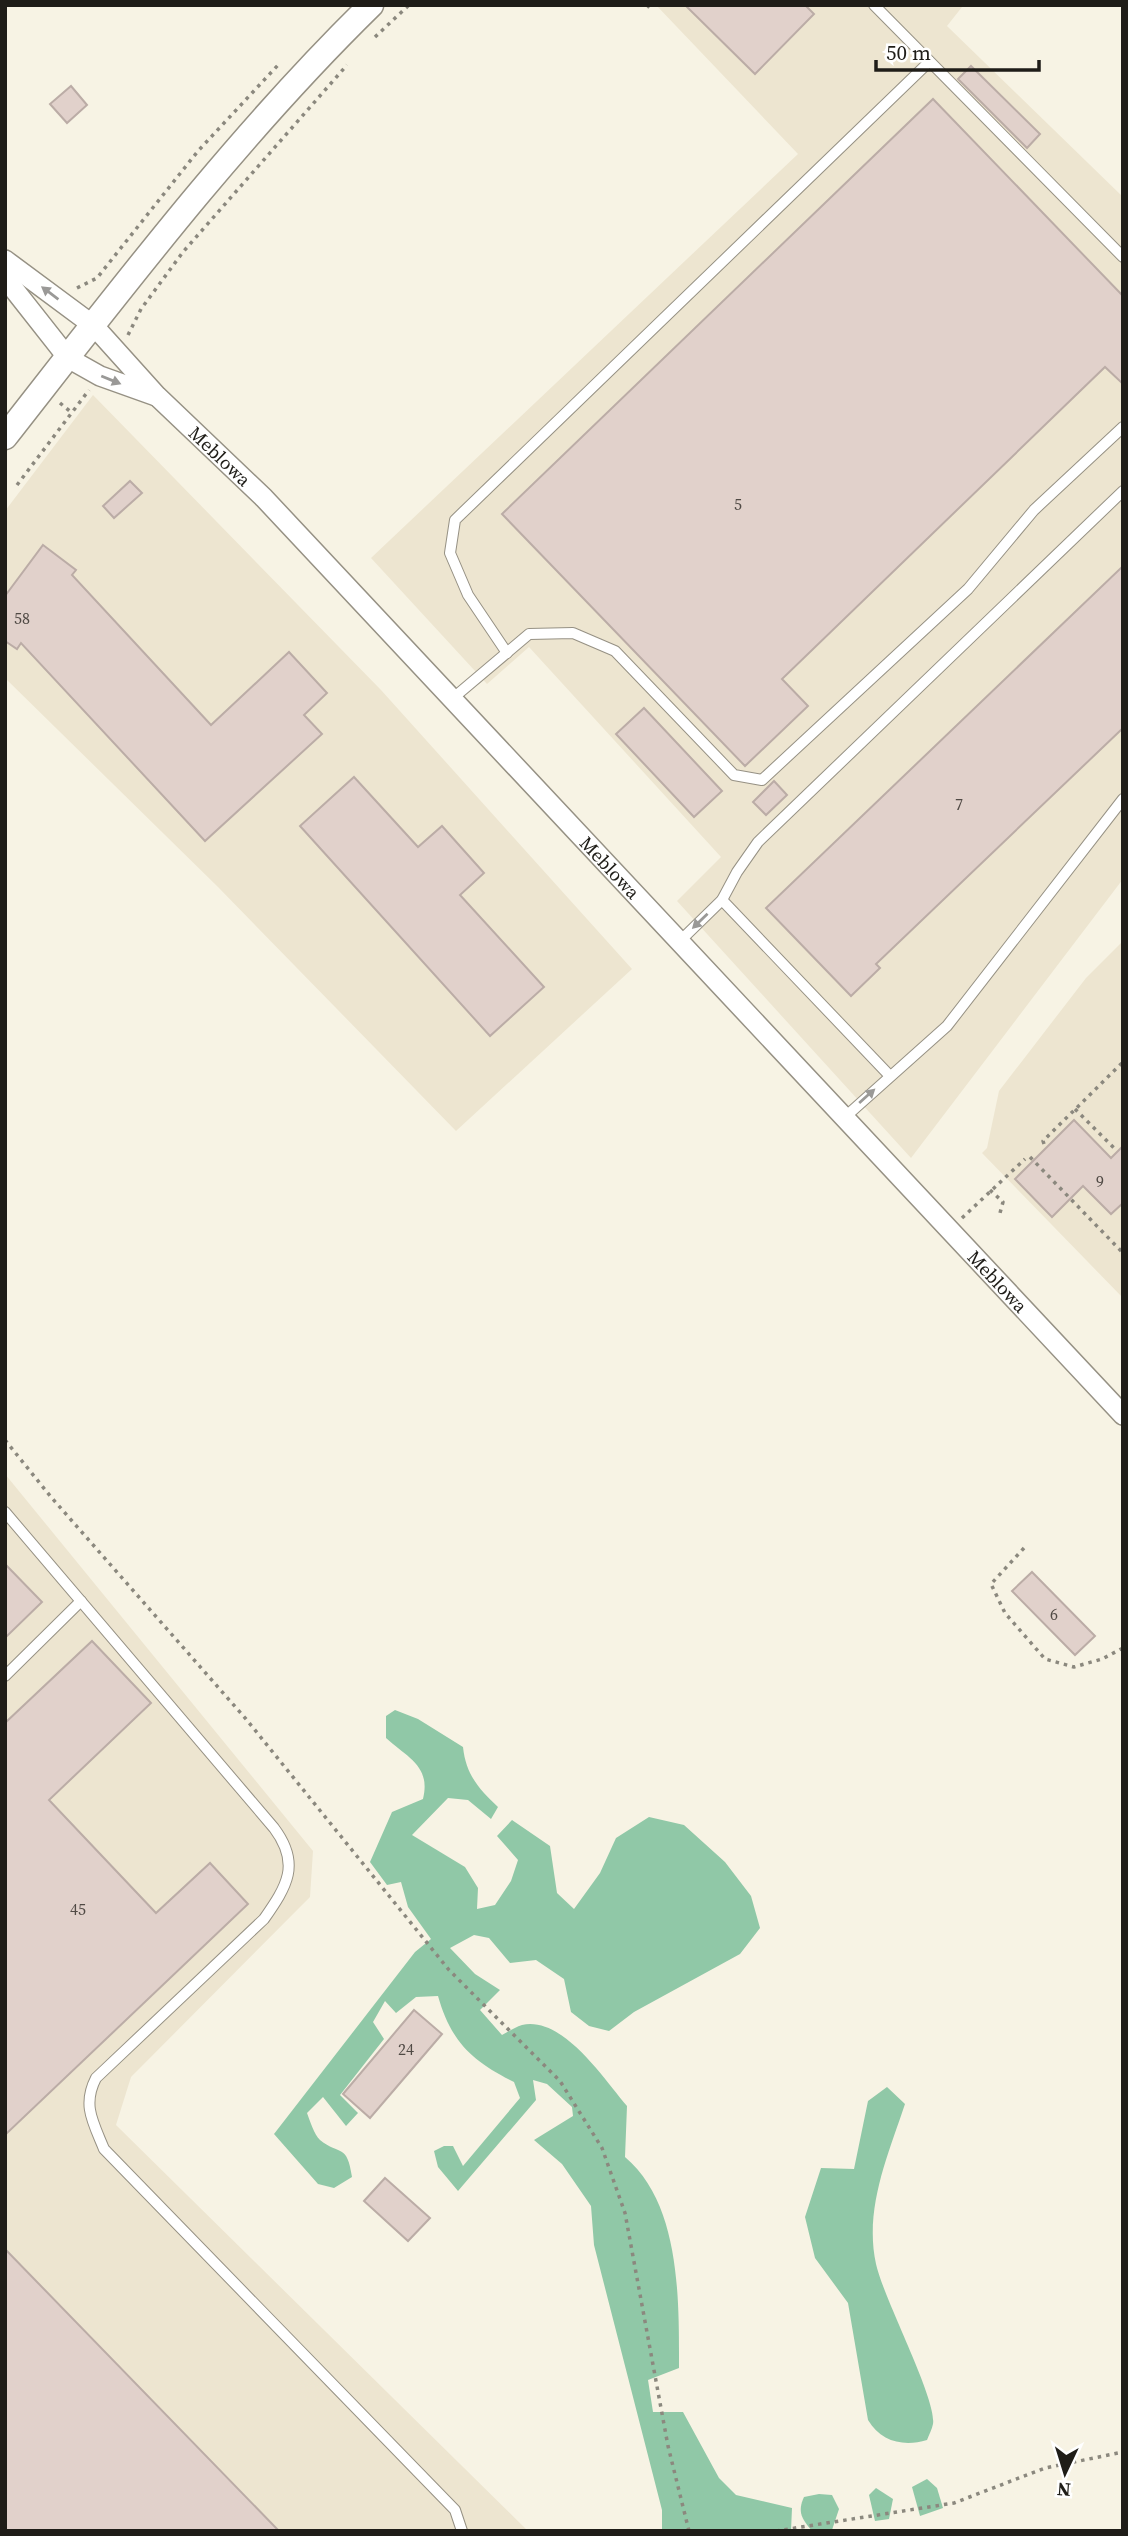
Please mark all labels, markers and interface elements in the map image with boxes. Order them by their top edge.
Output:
scale bar [876,28,1039,72]
text: 50 m [886,38,931,67]
one-way arrow [40,286,59,300]
one-way arrow [101,375,122,386]
street label: Meblowa [183,420,257,492]
house number: 5 [734,493,742,515]
house number: 58 [14,607,30,629]
house number: 7 [955,793,963,815]
street label: Meblowa [574,830,646,905]
one-way arrow [692,912,709,929]
one-way arrow [858,1089,875,1105]
house number: 9 [1096,1170,1104,1192]
street label: Meblowa [962,1244,1034,1318]
house number: 6 [1050,1603,1058,1625]
house number: 45 [70,1898,86,1920]
house number: 24 [398,2038,414,2060]
north arrow [1030,2438,1100,2508]
text: N [1056,2476,1072,2503]

